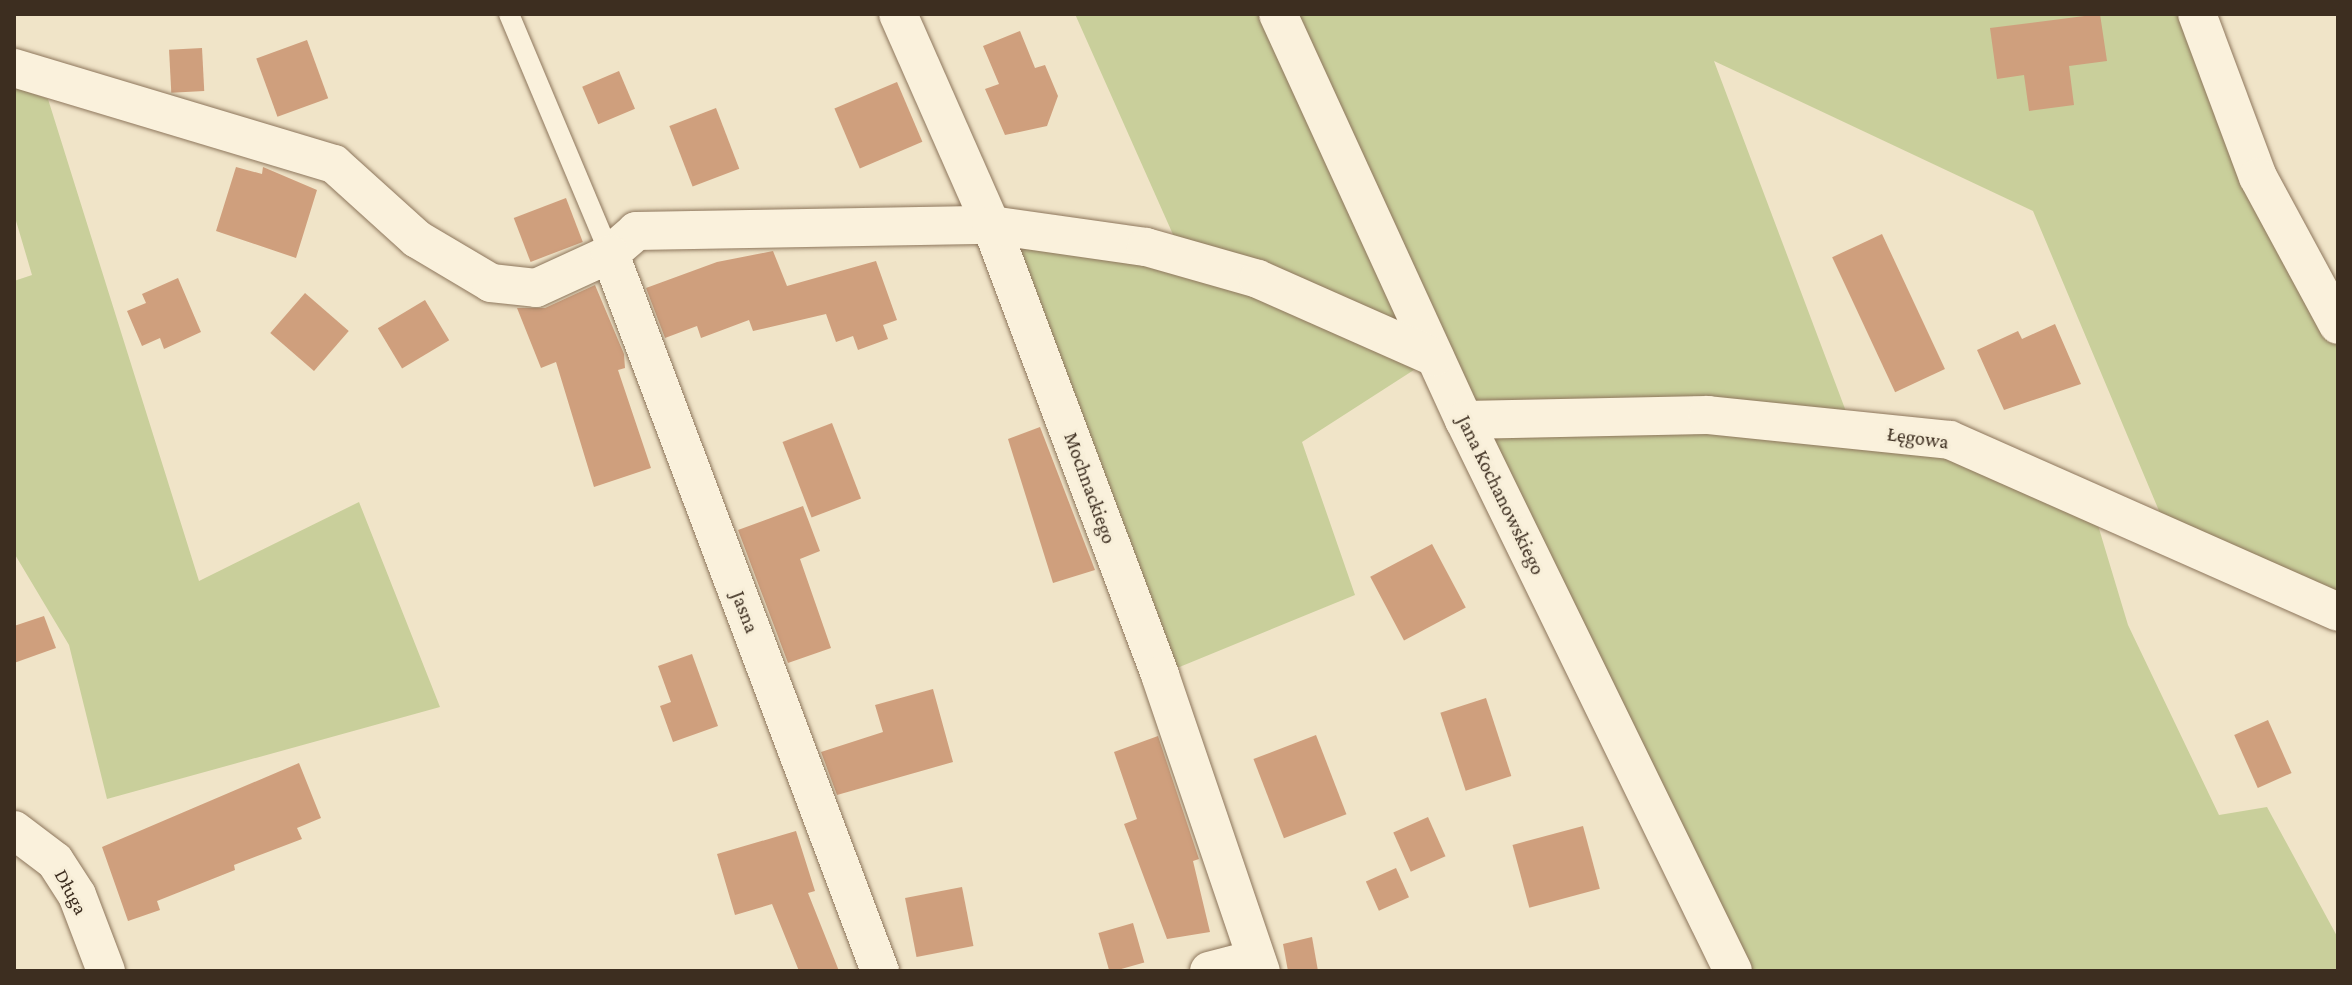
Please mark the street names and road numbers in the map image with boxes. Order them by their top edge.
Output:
street label: Jana Kochanowskiego [1452,411,1550,579]
street label: Łęgowa [1886,422,1950,454]
street label: Mochnackiego [1059,429,1121,547]
street label: Jasna [726,588,764,636]
street label: Długa [49,865,93,919]

